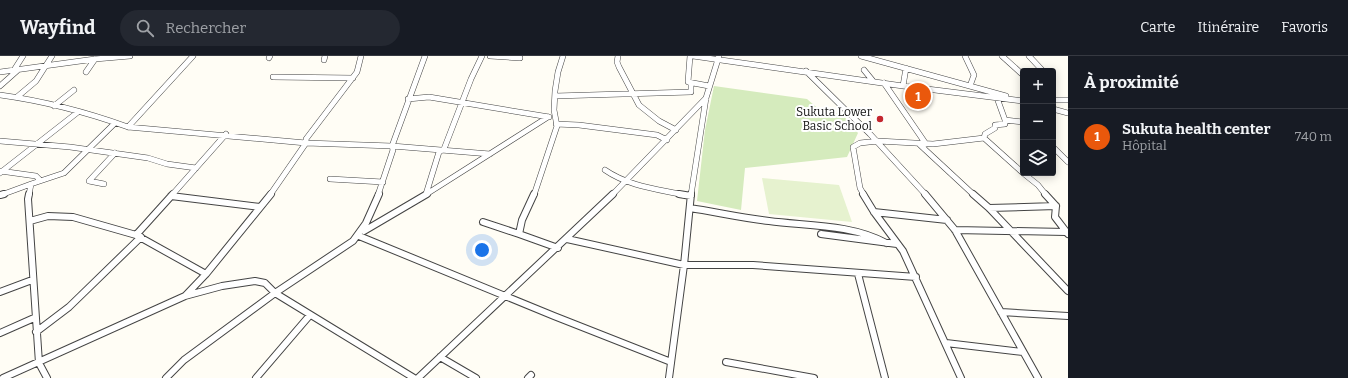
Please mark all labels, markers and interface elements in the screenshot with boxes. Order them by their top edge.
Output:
search box [120,10,400,46]
text: Wayfind [20,16,96,39]
icon: search [134,17,156,39]
text: Rechercher [166,19,246,37]
text: Carte [1140,19,1175,36]
text: Itinéraire [1197,19,1259,36]
text: Favoris [1281,19,1328,36]
map controls [1020,68,1056,176]
button: + [1020,68,1056,104]
text: À proximité [1084,72,1179,93]
pin: 1 [905,81,931,111]
button: − [1020,104,1056,140]
place label: Sukuta Lower Basic School [796,105,873,133]
marker: Sukuta Lower Basic School [875,114,885,124]
text: Sukuta health center [1122,120,1271,138]
text: 1 [1094,129,1100,144]
text: 740 m [1295,129,1332,144]
text: Hôpital [1122,138,1167,153]
button: layers [1020,140,1056,176]
your location [472,240,492,260]

